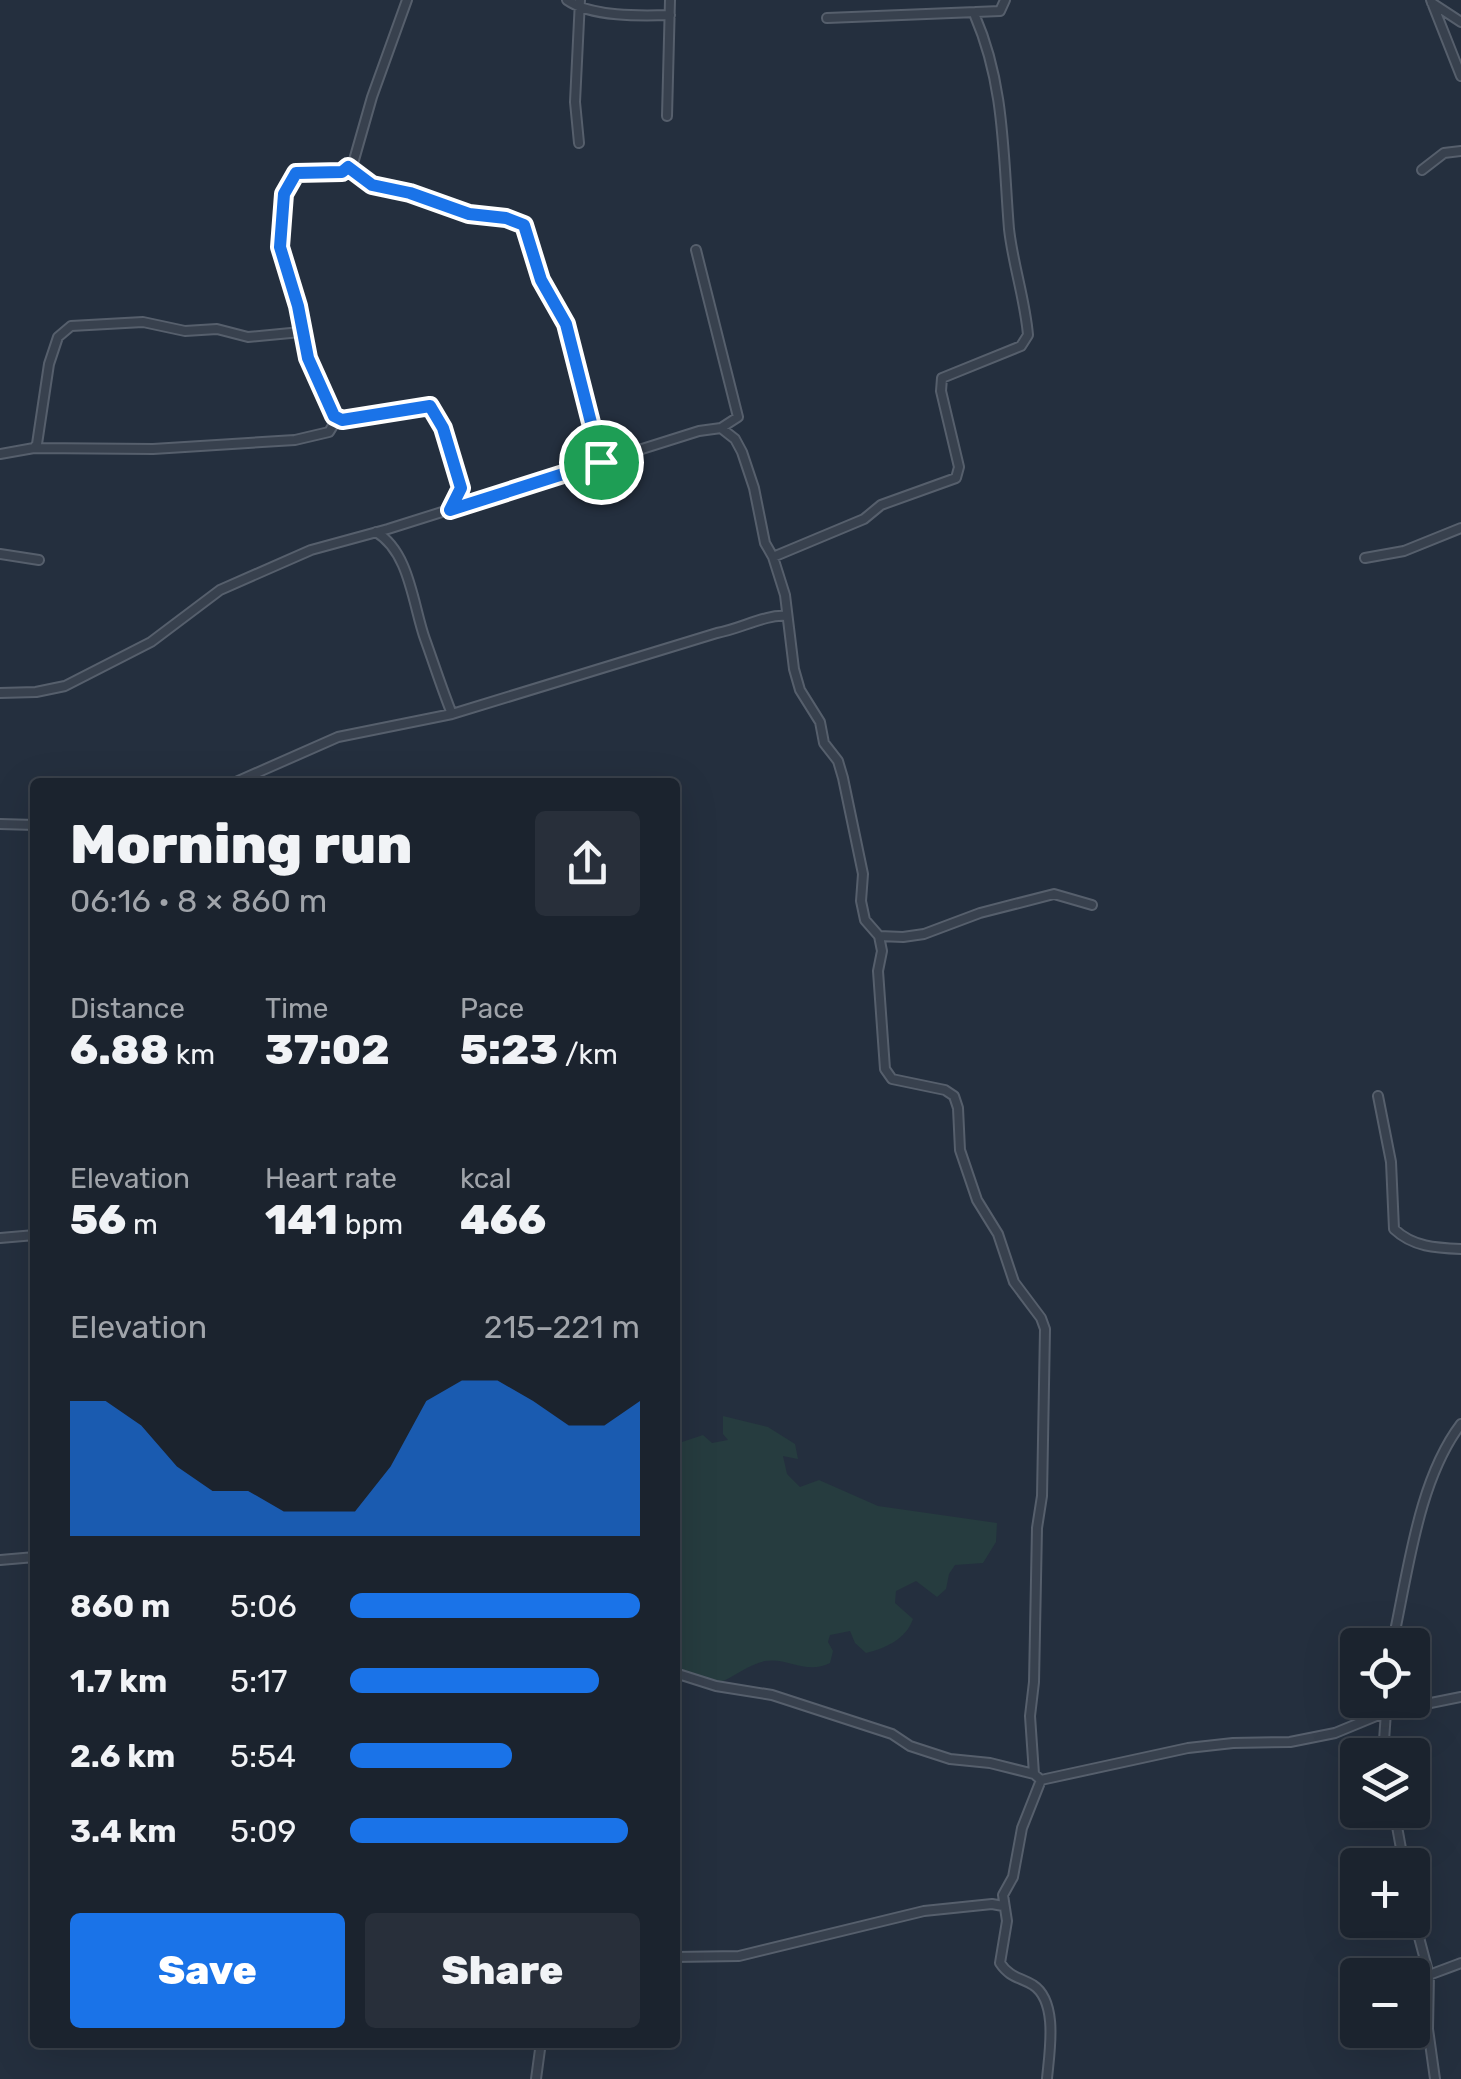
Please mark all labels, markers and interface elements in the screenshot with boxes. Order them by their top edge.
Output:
pin [559,420,644,505]
icon: arrive [574,435,629,490]
button: share [535,811,640,916]
text: Morning run [70,812,412,877]
text: 06:16 · 8 × 860 m [70,882,327,920]
text: Distance [70,992,185,1025]
text: Time [265,992,328,1025]
text: Pace [460,992,524,1025]
text: 6.88 [70,1025,169,1075]
text: 37:02 [265,1025,390,1075]
text: 5:23 [460,1025,558,1075]
text: km [169,1038,215,1071]
text: /km [558,1038,618,1071]
text: Elevation [70,1162,190,1195]
text: Heart rate [265,1162,397,1195]
text: kcal [460,1162,511,1195]
text: 56 [70,1195,126,1245]
text: 141 [265,1195,338,1245]
text: 466 [460,1195,546,1245]
text: m [126,1208,158,1241]
text: bpm [338,1208,403,1241]
text: Elevation [70,1308,207,1346]
text: 215–221 m [484,1308,640,1346]
text: 860 m [70,1587,170,1625]
text: 5:06 [230,1587,297,1625]
map controls [1340,1628,1430,2048]
button: locate [1340,1628,1430,1718]
text: 1.7 km [70,1662,167,1700]
text: 5:17 [230,1662,287,1700]
text: 2.6 km [70,1737,175,1775]
text: 5:54 [230,1737,296,1775]
button: layers [1340,1738,1430,1828]
text: 3.4 km [70,1812,177,1850]
text: 5:09 [230,1812,297,1850]
button: + [1340,1848,1430,1938]
button: Save [70,1913,345,2028]
button: Share [365,1913,640,2028]
button: − [1340,1958,1430,2048]

